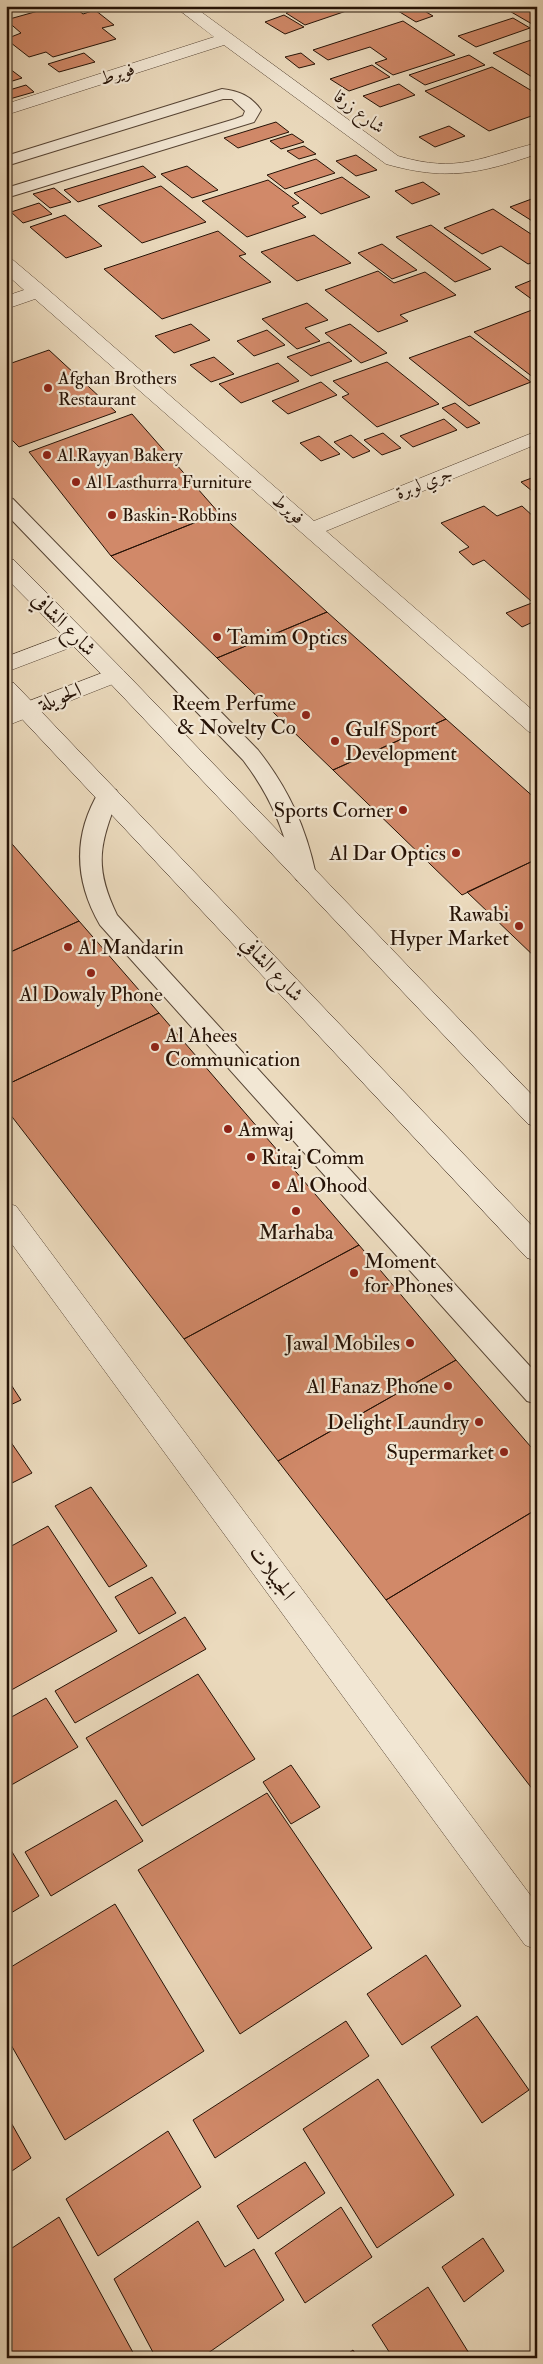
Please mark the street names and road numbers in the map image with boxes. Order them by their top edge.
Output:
street label: فويرط [96,58,138,90]
street label: شارع زرقا [327,85,389,141]
street label: جري لوبرة [392,461,457,508]
street label: فويرط [267,489,309,529]
street label: شارع الشافي [23,586,102,665]
street label: الحويلة [34,676,85,718]
street label: شارع الشافي [232,930,309,1010]
street label: الجبيلات [243,1540,301,1606]

